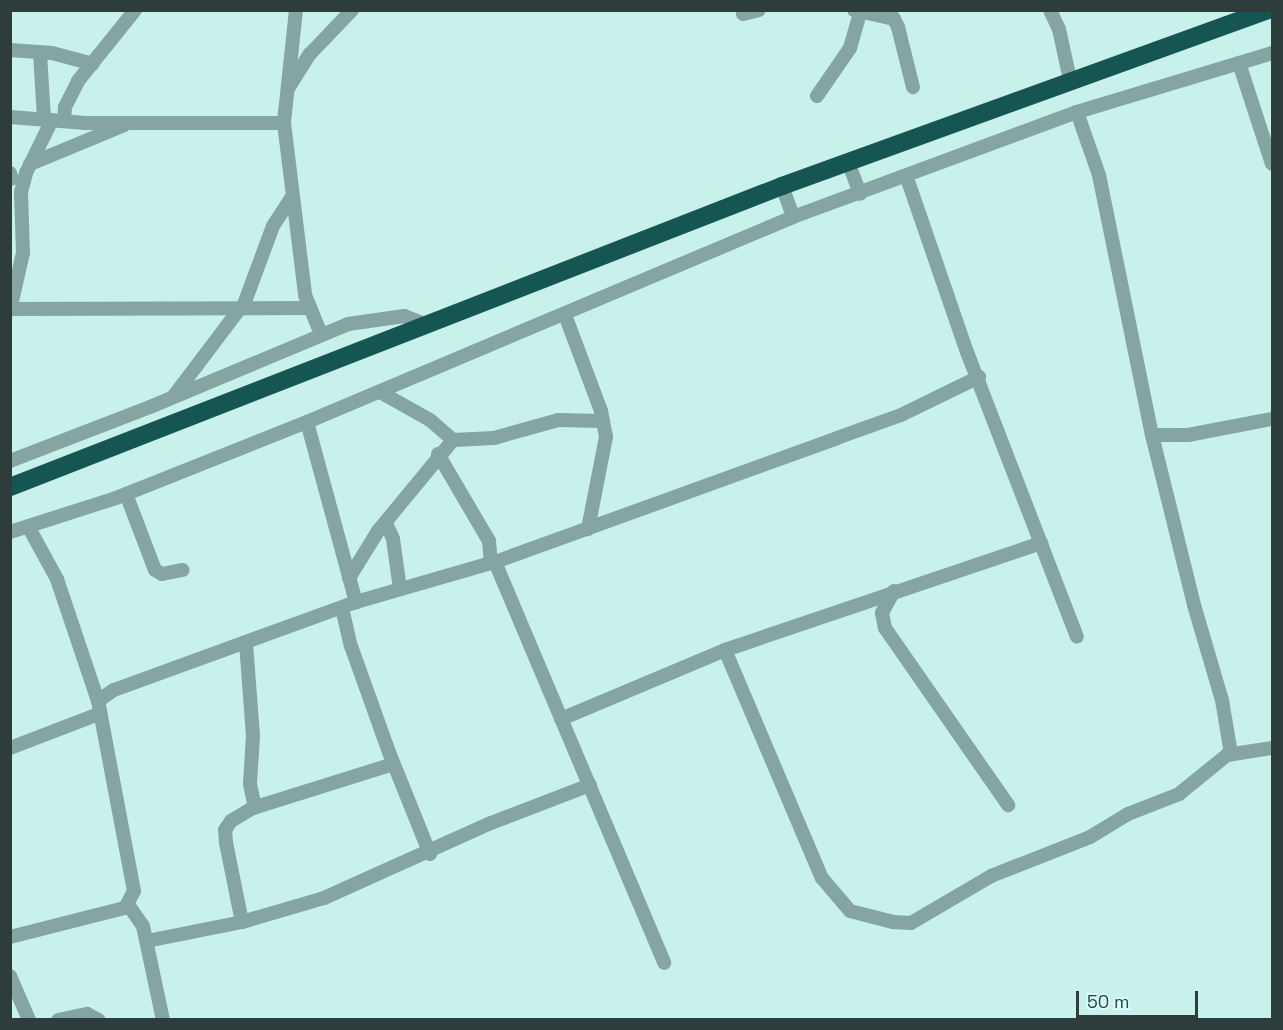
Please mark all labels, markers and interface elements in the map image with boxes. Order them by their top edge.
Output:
scale bar [1079,979,1200,1017]
text: 50 m [1087,990,1129,1013]

